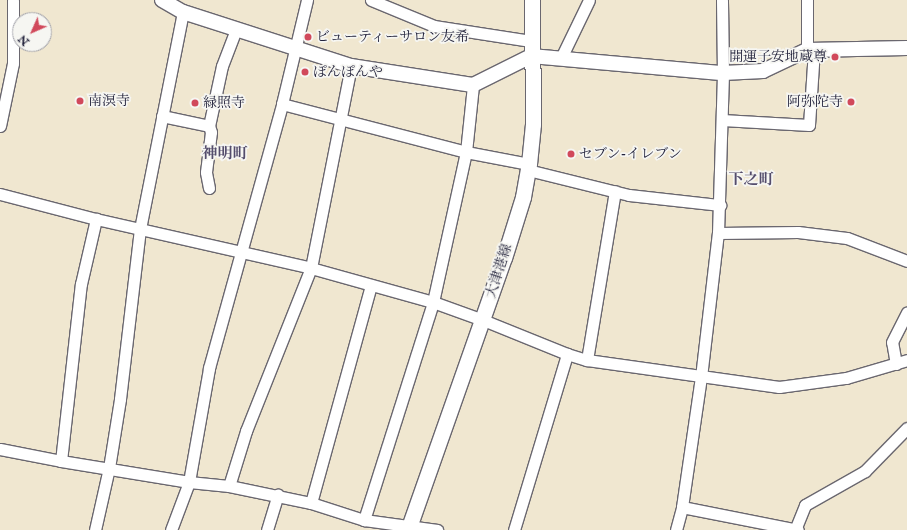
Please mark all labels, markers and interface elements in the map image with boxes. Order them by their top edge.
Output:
north arrow [12,12,52,52]
place label: ビューティーサロン友希 [316,29,470,45]
text: N [16,32,32,48]
marker: ビューティーサロン友希 [303,32,313,42]
place label: 開運子安地蔵尊 [729,49,827,65]
marker: 開運子安地蔵尊 [830,52,840,62]
place label: ぽんぽんや [313,64,383,80]
marker: ぽんぽんや [300,67,310,77]
place label: 南溟寺 [88,93,130,109]
place label: 阿弥陀寺 [787,94,843,110]
place label: 緑照寺 [203,95,245,111]
marker: 南溟寺 [75,96,85,106]
marker: 阿弥陀寺 [846,97,856,107]
marker: 緑照寺 [190,98,200,108]
district label: 神明町 [203,145,247,163]
place label: セブン-イレブン [579,146,683,162]
marker: セブン-イレブン [566,149,576,159]
district label: 下之町 [729,171,773,189]
street label: 大津港線 [482,242,516,300]

